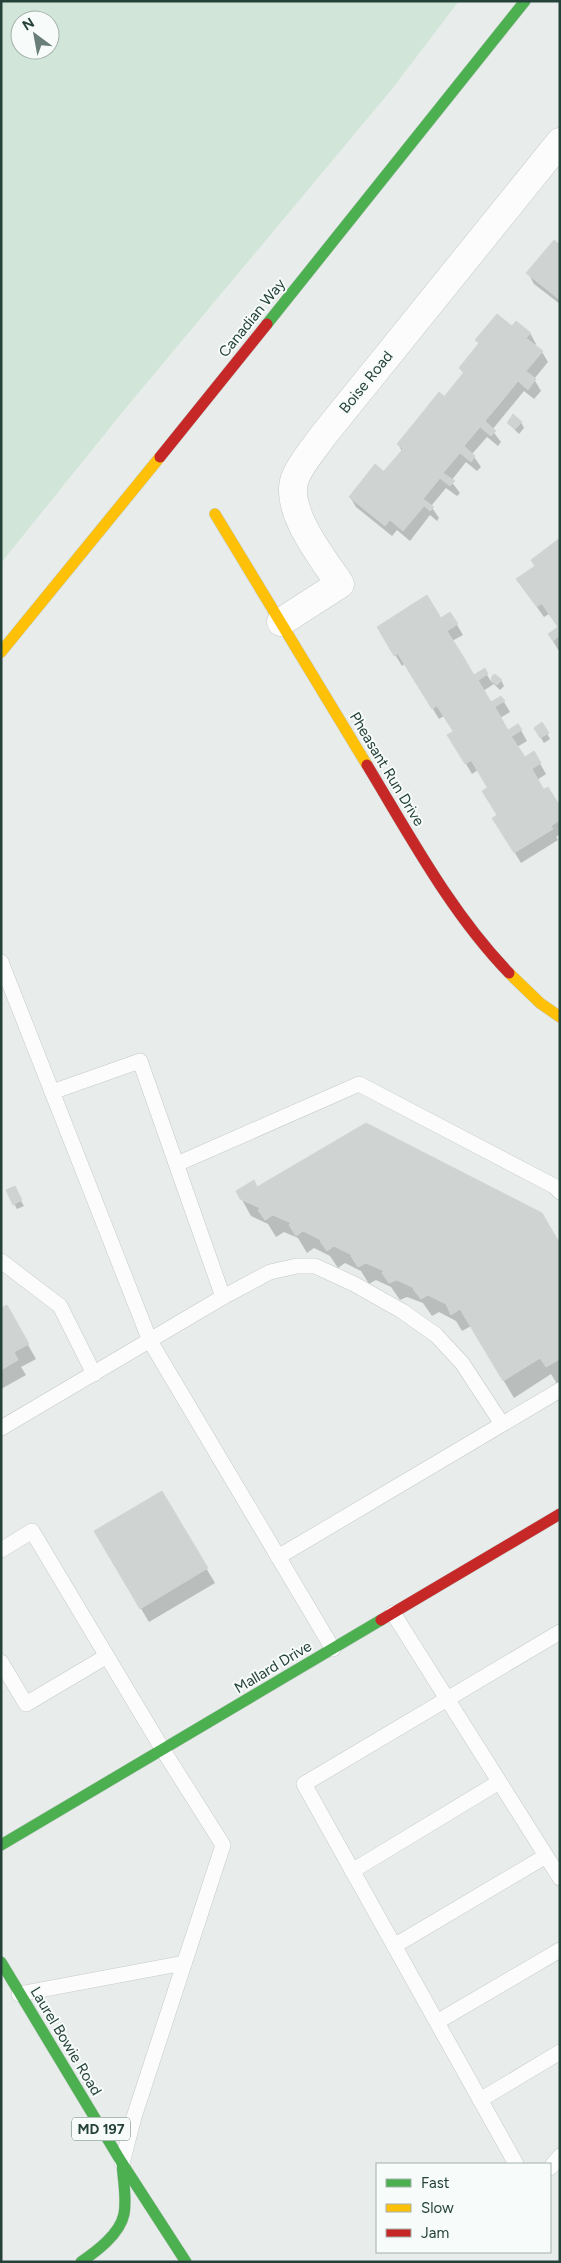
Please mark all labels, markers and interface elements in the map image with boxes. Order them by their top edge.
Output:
north arrow [10,10,60,60]
text: N [19,14,37,34]
street label: Canadian Way [215,275,289,361]
street label: Boise Road [335,347,397,417]
street label: Pheasant Run Drive [346,709,428,829]
street label: Mallard Drive [231,1637,315,1697]
street label: Laurel Bowie Road [27,1983,105,2099]
road number: MD 197 [72,2118,130,2140]
legend [376,2163,551,2253]
text: Fast [421,2174,450,2192]
text: Slow [421,2199,454,2217]
text: Jam [421,2224,449,2242]

